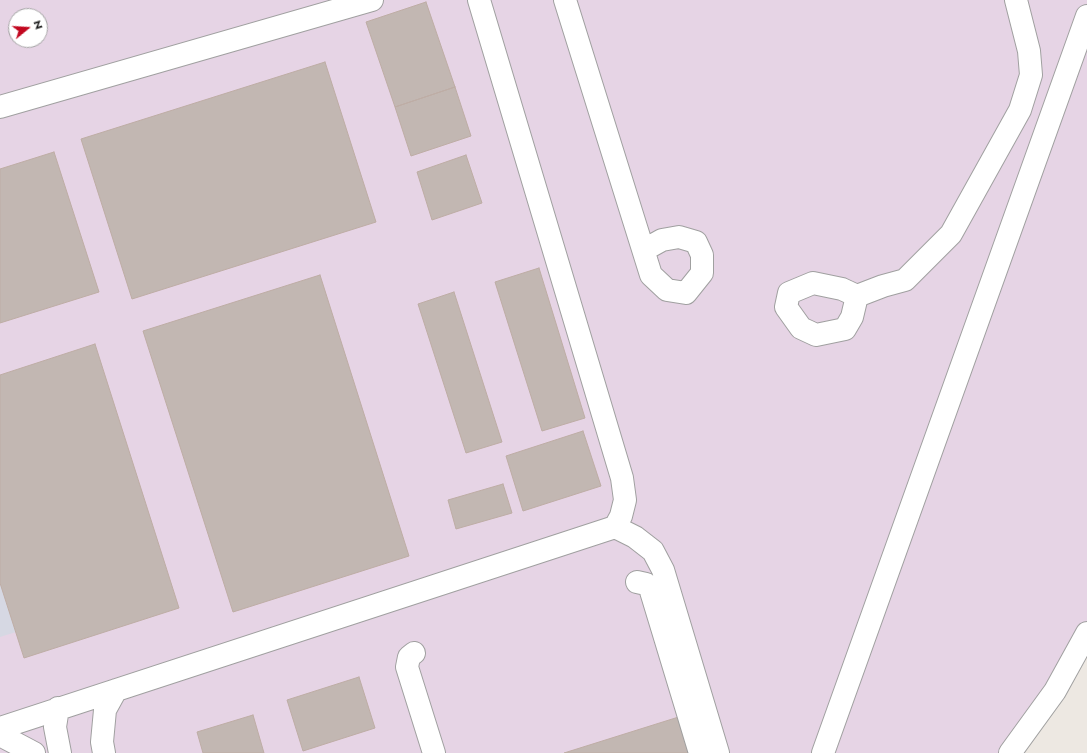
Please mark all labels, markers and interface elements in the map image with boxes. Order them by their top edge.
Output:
north arrow [8,8,48,48]
text: N [30,18,47,31]

